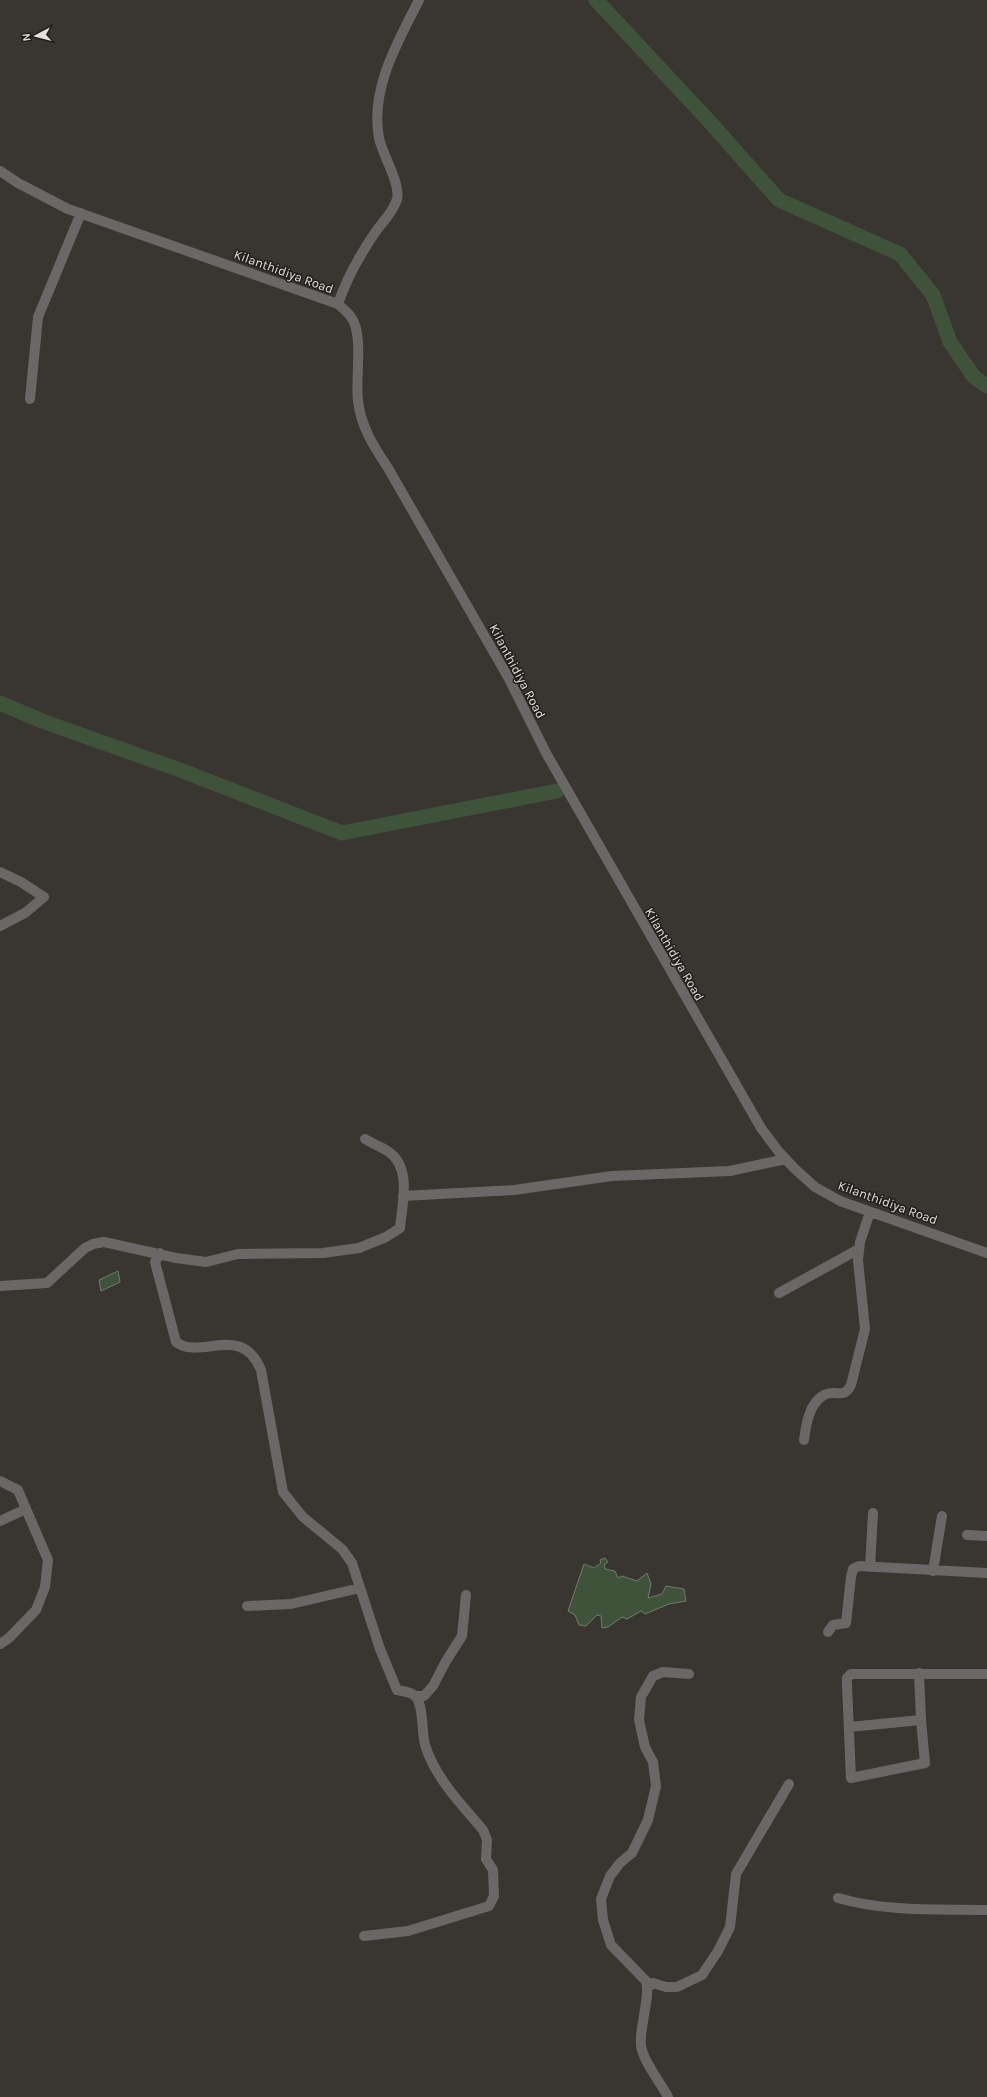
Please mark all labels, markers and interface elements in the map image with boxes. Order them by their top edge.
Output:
north arrow [16,16,56,56]
text: N [20,32,34,42]
street label: Kilanthidiya Road [232,246,336,296]
street label: Kilanthidiya Road [486,621,549,721]
street label: Kilanthidiya Road [642,905,707,1003]
street label: Kilanthidiya Road [836,1177,940,1227]

